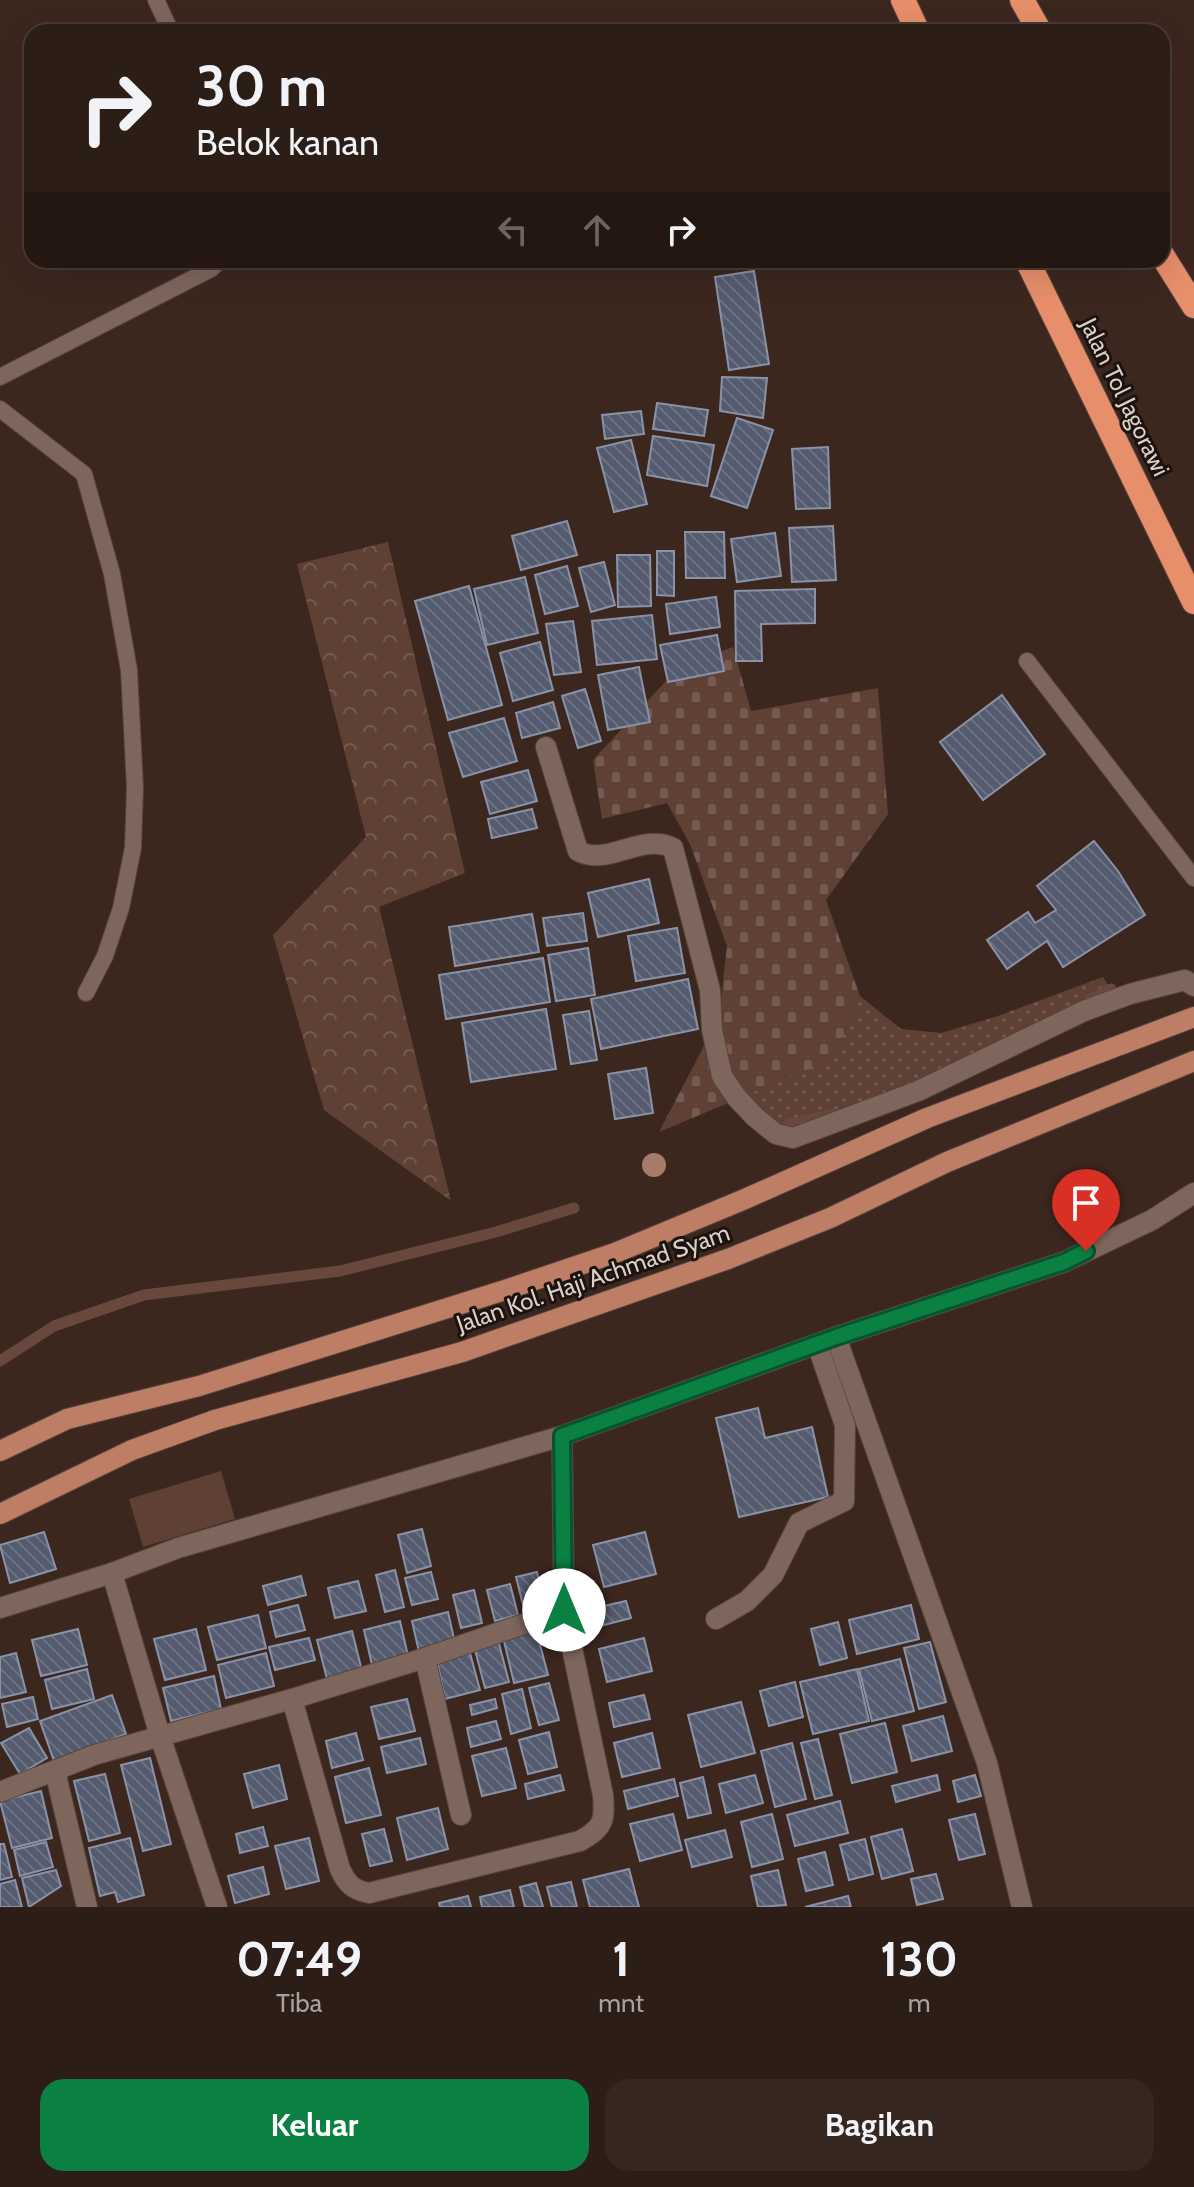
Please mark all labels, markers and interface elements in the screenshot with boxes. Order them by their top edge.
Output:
text: 30 m [196,52,327,120]
icon: right [64,56,168,160]
text: Belok kanan [196,120,379,164]
icon: left [491,208,535,252]
icon: ahead [575,208,619,252]
icon: right [659,208,703,252]
street label: Jalan Tol Jagorawi [1074,312,1176,481]
pin [1052,1169,1120,1251]
icon: arrive [1064,1181,1108,1225]
street label: Jalan Kol. Haji Achmad Syam [452,1218,733,1339]
position arrow [522,1568,606,1652]
text: 07:49 [236,1930,362,1988]
text: 1 [612,1930,630,1988]
text: 130 [880,1930,958,1988]
text: Tiba [276,1987,322,2019]
text: mnt [598,1987,644,2019]
text: m [908,1987,930,2019]
button: Keluar [40,2079,589,2171]
button: Bagikan [605,2079,1154,2171]

